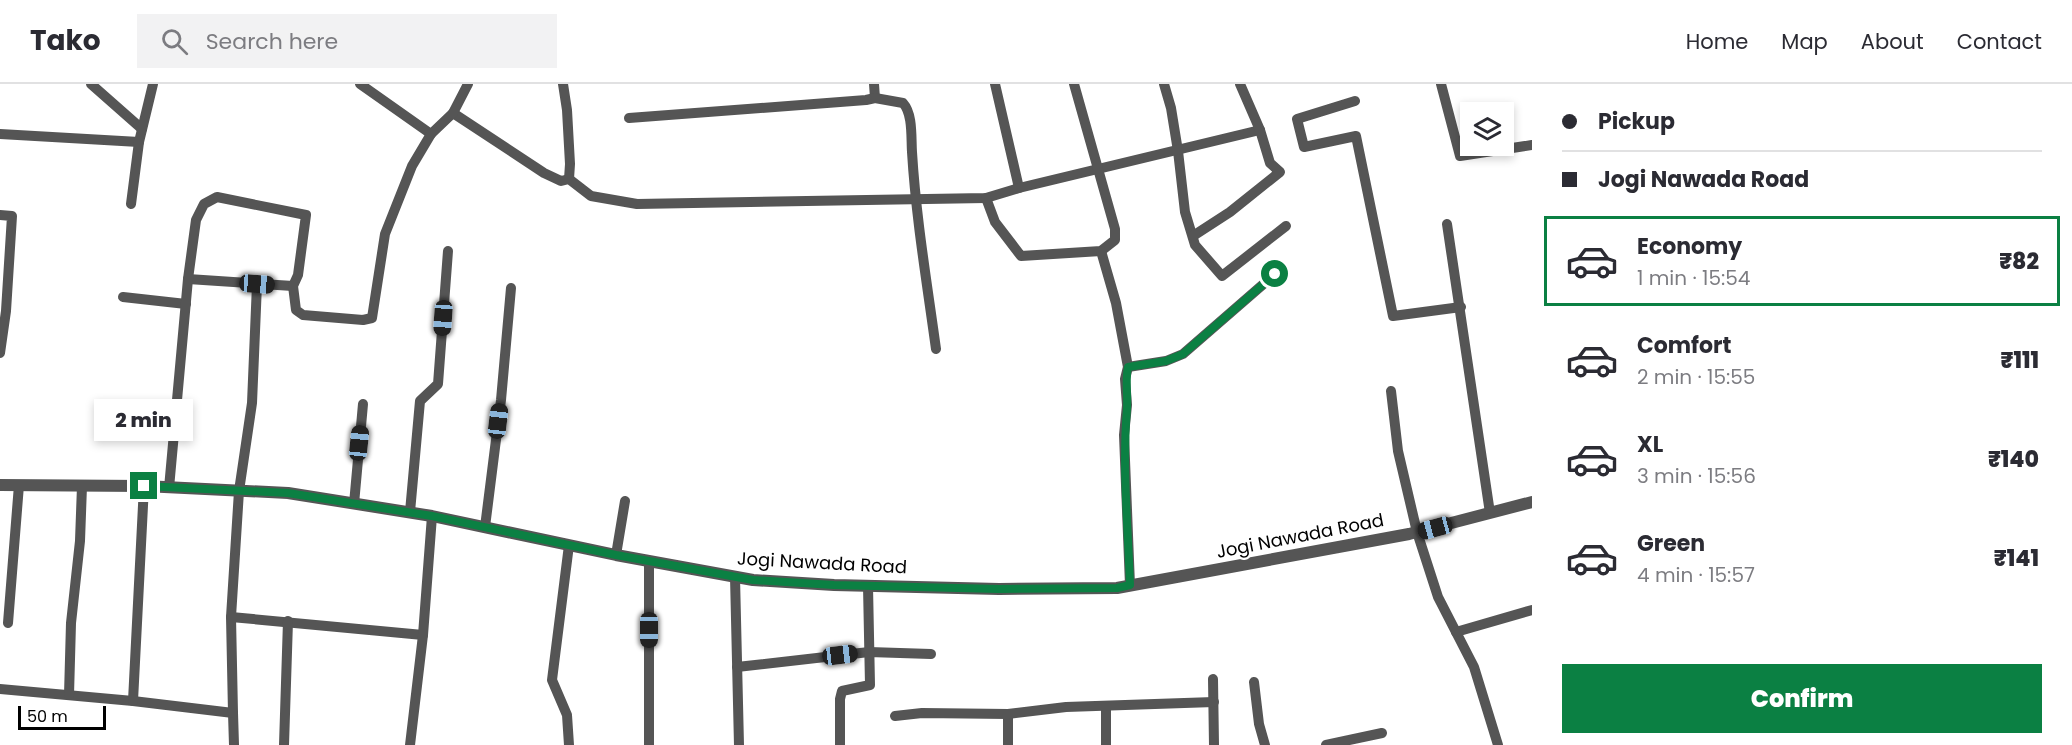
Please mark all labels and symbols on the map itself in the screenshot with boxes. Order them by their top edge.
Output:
route start [1261,260,1288,287]
car [238,274,276,294]
car [433,299,453,337]
callout: 2 min [94,399,194,441]
car [487,402,509,440]
car [348,424,370,462]
route end [130,472,157,499]
street label: Jogi Nawada Road [1214,507,1386,564]
car [1415,515,1455,541]
street label: Jogi Nawada Road [736,546,908,579]
car [640,612,658,648]
car [821,644,859,666]
scale bar [18,703,106,730]

